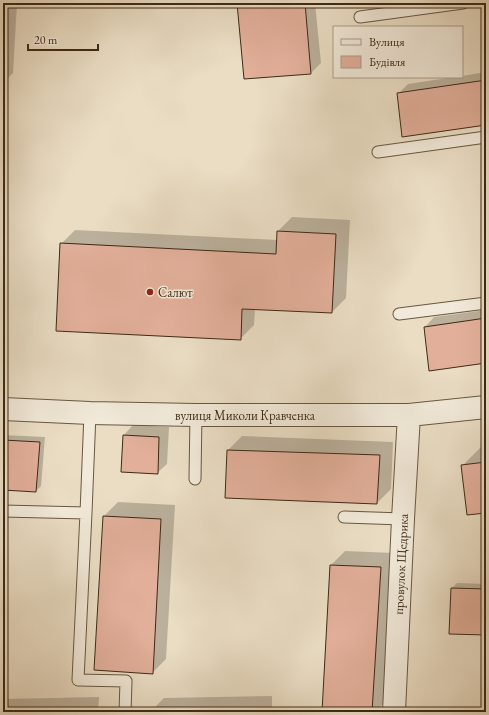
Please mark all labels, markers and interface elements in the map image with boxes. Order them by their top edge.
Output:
scale bar [28,26,98,52]
legend [333,26,463,78]
text: 20 m [34,32,58,48]
text: Вулиця [369,34,405,50]
text: Будівля [369,54,406,70]
place label: Салют [158,284,193,301]
marker: Салют [145,287,155,297]
street label: вулиця Миколи Кравченка [175,407,316,424]
street label: провулок Щедрика [390,512,412,615]

